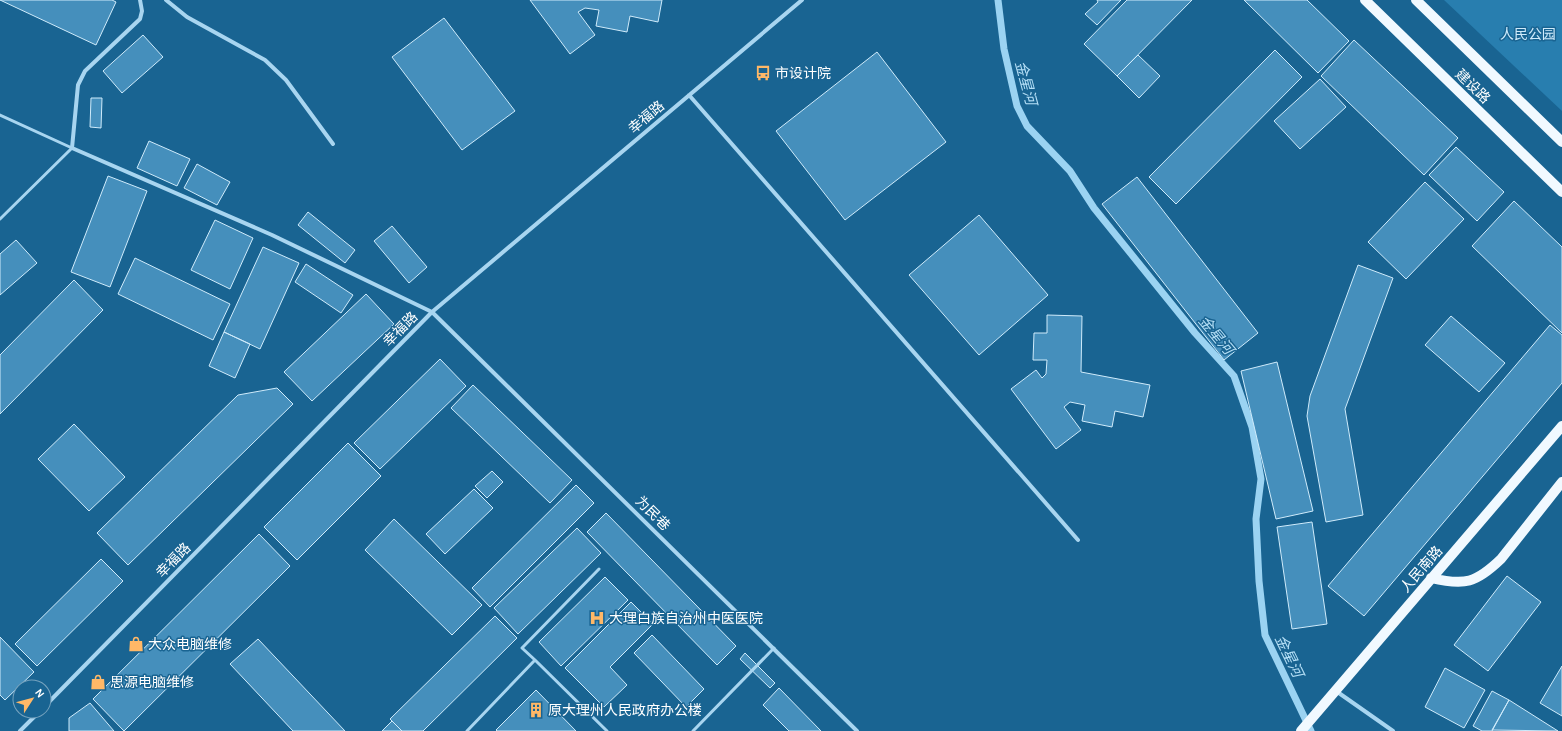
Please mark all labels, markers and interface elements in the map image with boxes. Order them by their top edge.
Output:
park label: 人民公园 [1500,26,1556,43]
water label: 金星河 [1011,59,1041,110]
bus stop icon: 市设计院 [754,64,772,82]
place label: 市设计院 [775,65,831,82]
street label: 建设路 [1452,66,1494,107]
street label: 幸福路 [625,97,668,137]
street label: 幸福路 [379,308,421,350]
water label: 金星河 [1195,312,1239,360]
street label: 为民巷 [632,492,674,534]
street label: 幸福路 [152,539,194,581]
street label: 人民南路 [1397,543,1446,596]
hospital icon: 大理白族自治州中医医院 [588,609,606,627]
place label: 大理白族自治州中医医院 [609,610,763,627]
water label: 金星河 [1271,632,1308,683]
shop icon: 大众电脑维修 [127,635,145,653]
place label: 大众电脑维修 [148,636,232,653]
shop icon: 思源电脑维修 [89,673,107,691]
place label: 思源电脑维修 [110,674,194,691]
north arrow [12,679,52,719]
text: N [32,686,47,700]
building icon: 原大理州人民政府办公楼 [527,701,545,719]
place label: 原大理州人民政府办公楼 [548,702,702,719]

